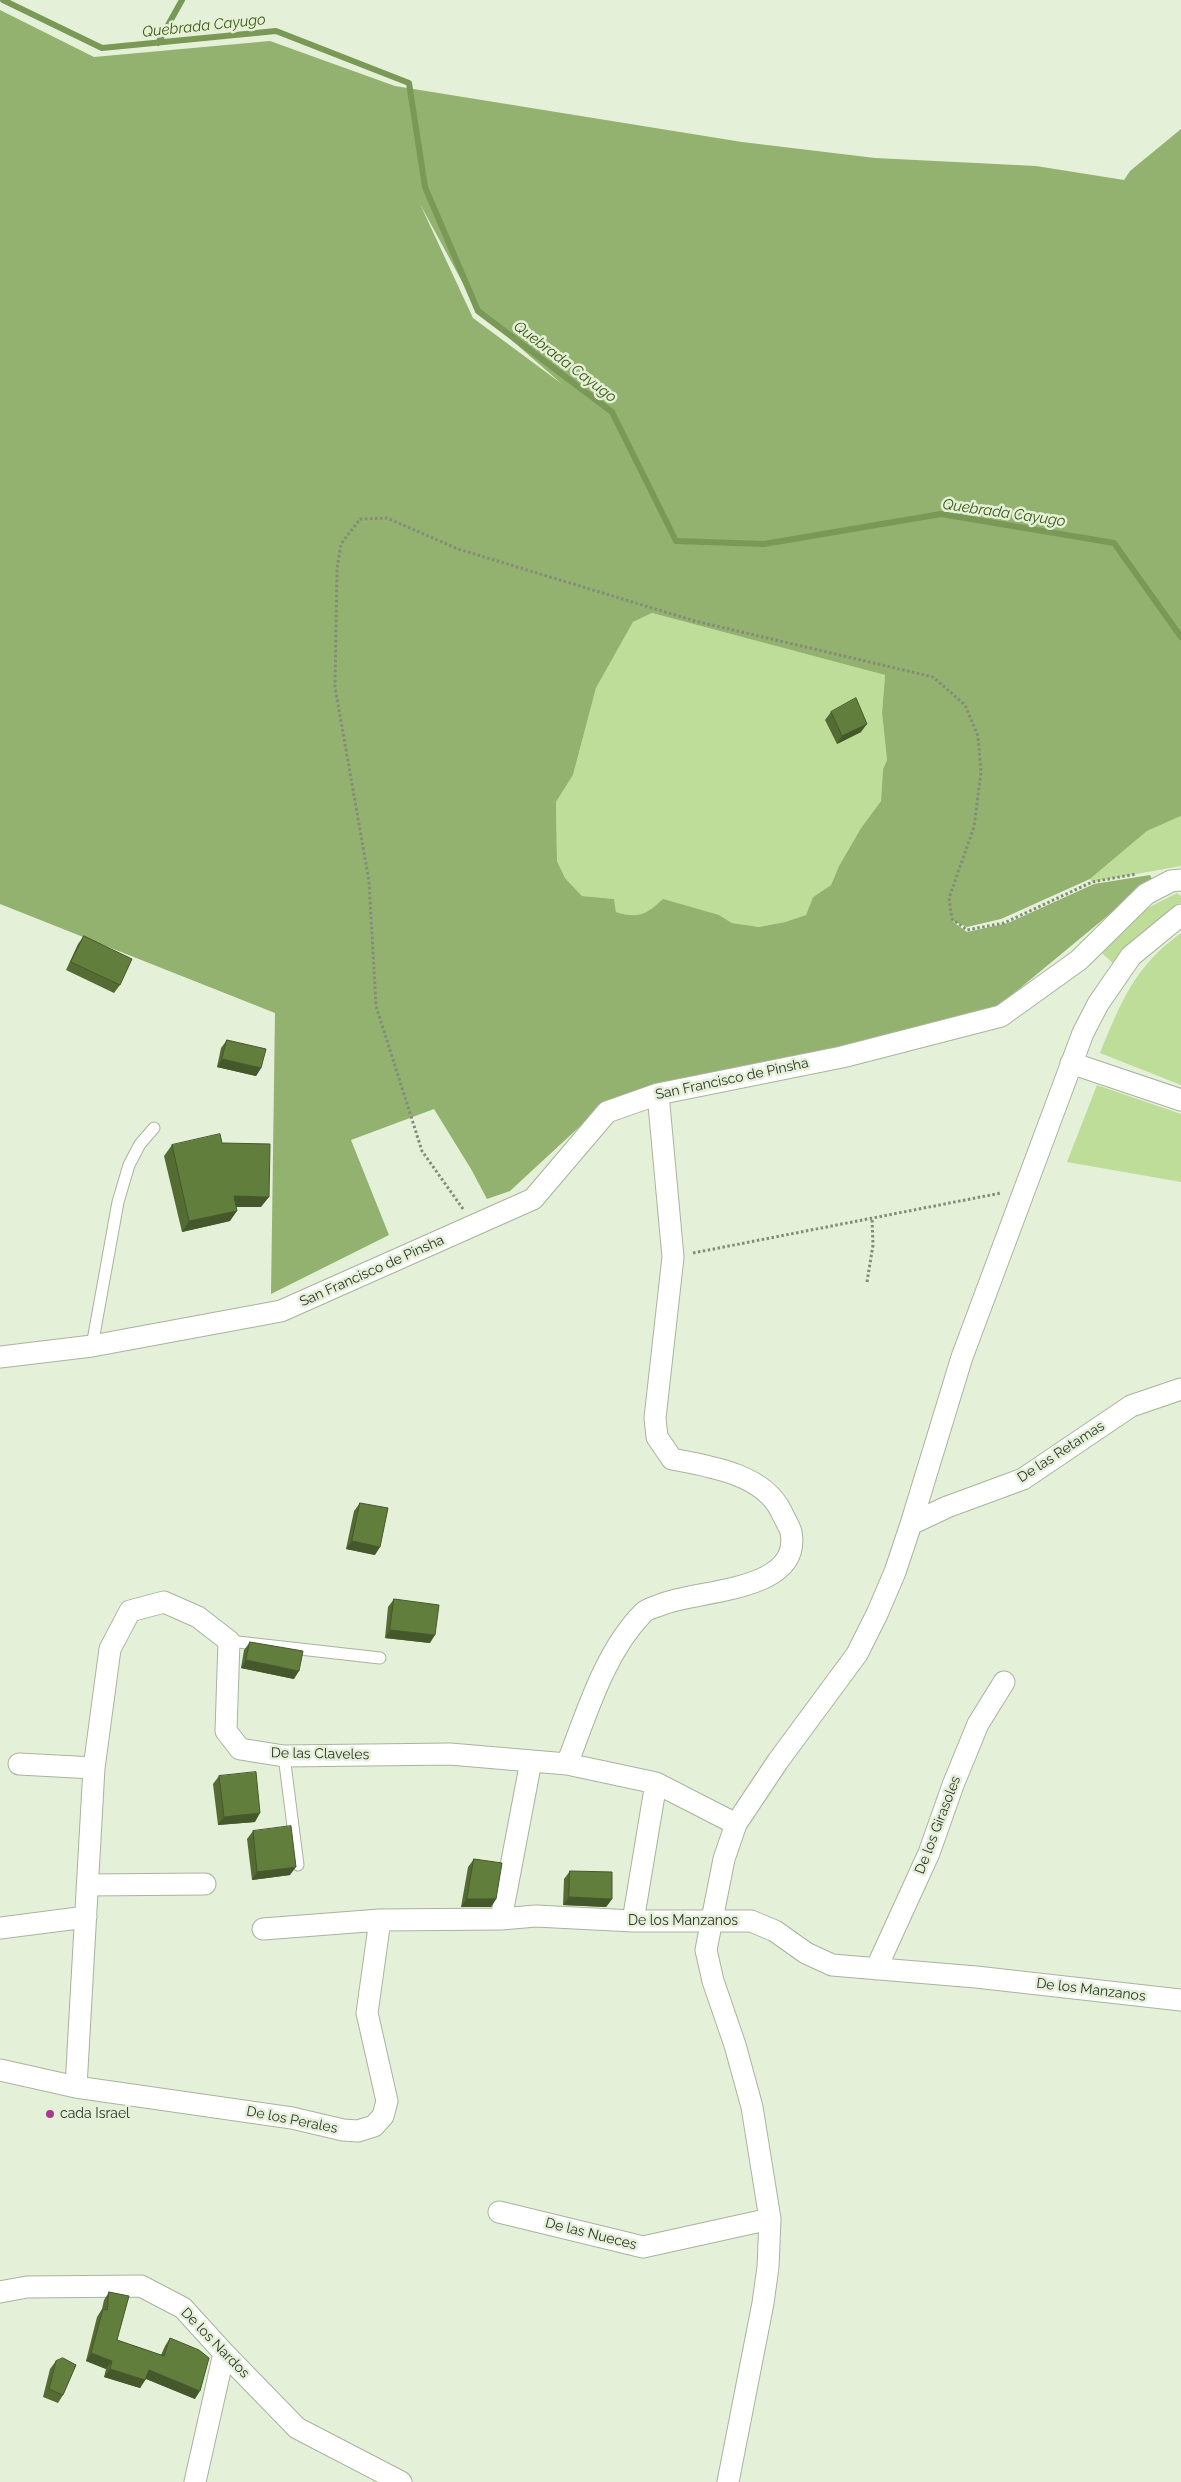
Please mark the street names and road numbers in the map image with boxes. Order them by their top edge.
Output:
street label: San Francisco de Pinsha [654,1055,810,1103]
street label: San Francisco de Pinsha [297,1232,447,1310]
street label: De las Retamas [1014,1418,1108,1486]
street label: De las Claveles [271,1745,369,1763]
street label: De los Girasoles [912,1774,964,1876]
street label: De los Manzanos [628,1913,738,1929]
street label: De los Manzanos [1035,1975,1147,2005]
street label: De los Perales [245,2103,339,2137]
street label: De las Nueces [544,2215,638,2253]
street label: De los Nardos [177,2304,253,2382]

